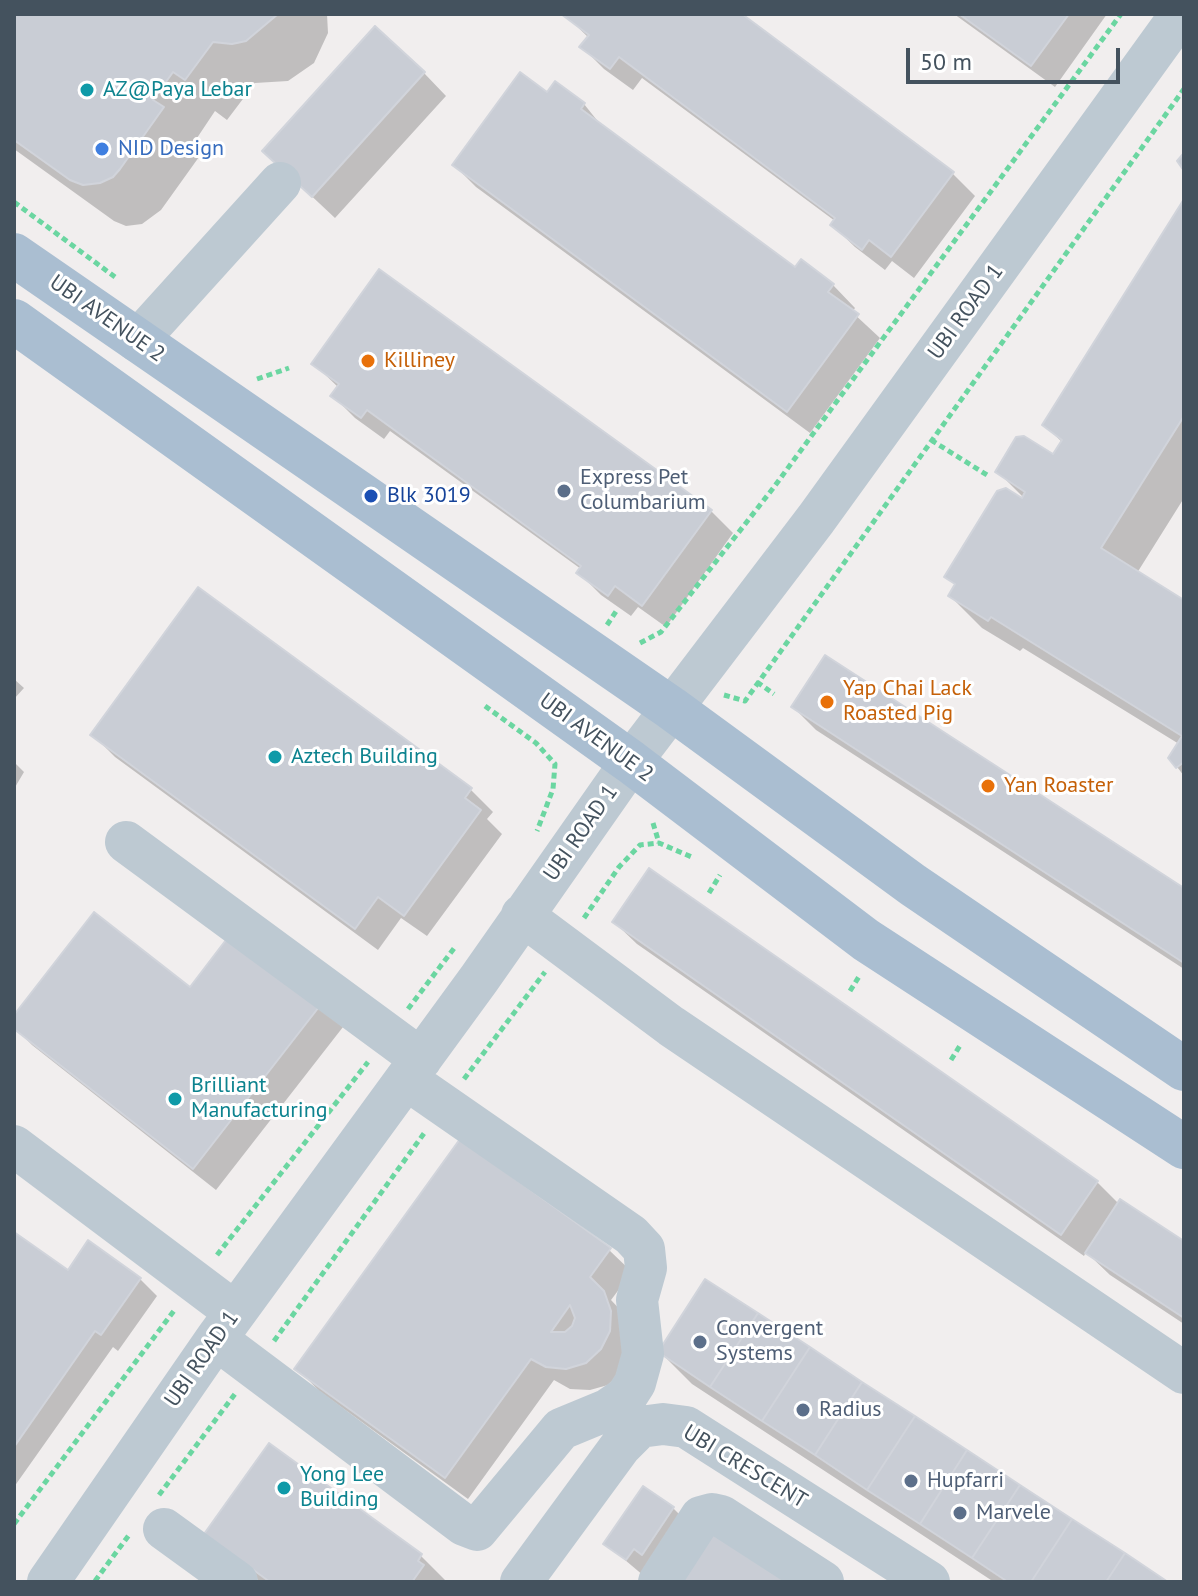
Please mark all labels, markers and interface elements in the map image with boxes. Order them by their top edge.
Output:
scale bar [910,32,1124,82]
text: 50 m [920,46,972,77]
place label: AZ@Paya Lebar [103,77,252,103]
marker: AZ@Paya Lebar [78,81,96,99]
place label: NID Design [118,136,224,162]
marker: NID Design [93,140,111,158]
street label: UBI ROAD 1 [923,259,1009,365]
street label: UBI AVENUE 2 [44,270,170,368]
place label: Killiney [384,348,455,374]
marker: Killiney [359,352,377,370]
place label: Express Pet Columbarium [580,465,706,516]
marker: Express Pet Columbarium [555,482,573,500]
place label: Blk 3019 [387,483,471,509]
marker: Blk 3019 [362,487,380,505]
place label: Yap Chai Lack Roasted Pig [843,676,972,728]
street label: UBI AVENUE 2 [534,688,658,788]
marker: Yap Chai Lack Roasted Pig [818,693,836,711]
place label: Aztech Building [291,744,438,770]
marker: Aztech Building [266,748,284,766]
place label: Yan Roaster [1004,773,1113,799]
marker: Yan Roaster [979,777,997,795]
street label: UBI ROAD 1 [538,780,624,886]
place label: Brilliant Manufacturing [191,1073,328,1124]
marker: Brilliant Manufacturing [166,1090,184,1108]
street label: UBI ROAD 1 [159,1306,245,1412]
place label: Convergent Systems [716,1316,823,1368]
marker: Convergent Systems [691,1333,709,1351]
place label: Radius [819,1397,882,1423]
marker: Radius [794,1401,812,1419]
street label: UBI CRESCENT [678,1420,812,1514]
place label: Yong Lee Building [300,1462,384,1514]
place label: Hupfarri [927,1468,1004,1494]
marker: Hupfarri [902,1472,920,1490]
marker: Yong Lee Building [275,1479,293,1497]
place label: Marvele [976,1500,1051,1526]
marker: Marvele [951,1504,969,1522]

